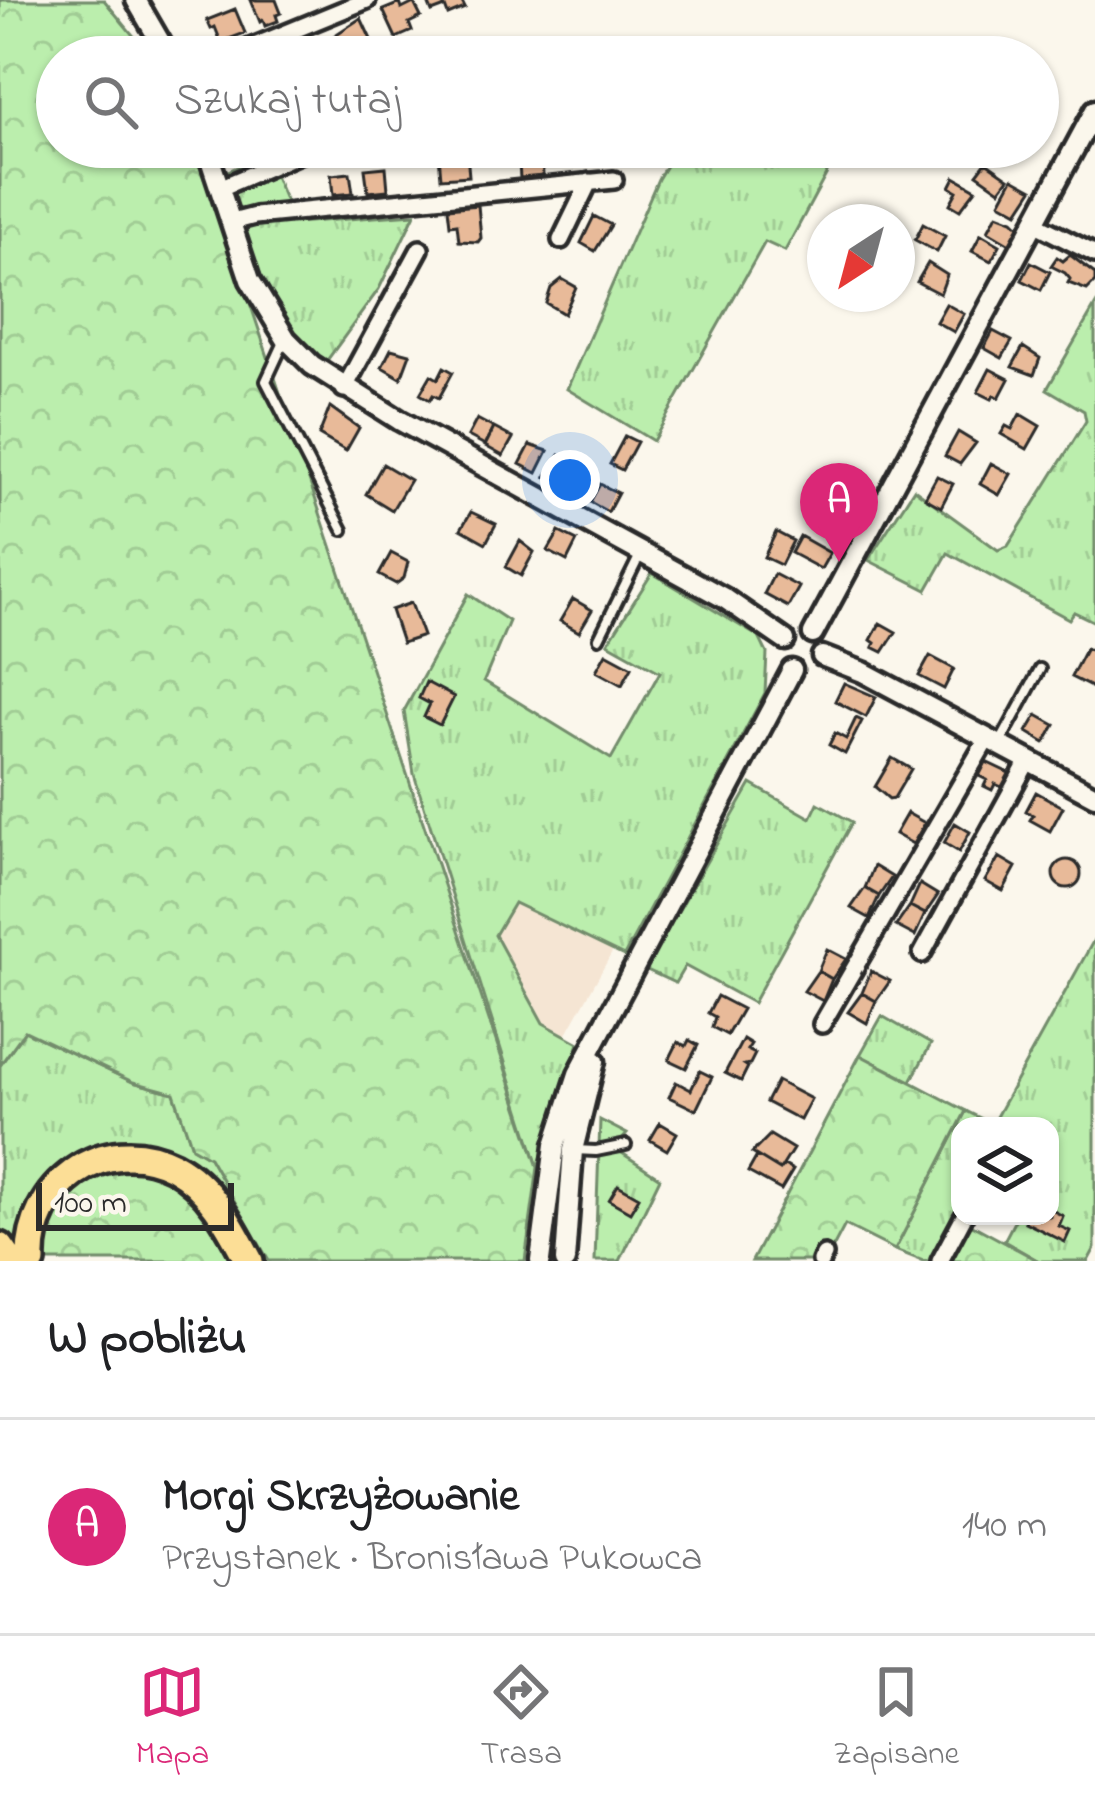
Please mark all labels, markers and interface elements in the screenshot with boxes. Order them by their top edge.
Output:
search box [36,36,1059,168]
icon: search [78,69,144,135]
text: Szukaj tutaj [174,69,401,135]
north arrow [807,204,915,312]
your location [540,450,600,510]
pin: A [800,463,878,562]
map controls [951,1117,1059,1225]
button: layers [951,1117,1059,1225]
scale bar [36,1177,234,1230]
text: 100 m [54,1180,127,1228]
text: W pobliżu [48,1302,247,1377]
text: Morgi Skrzyżowanie [162,1465,519,1531]
text: A [75,1498,99,1555]
text: 140 m [962,1498,1047,1555]
text: Przystanek · Bronisława Pukowca [162,1531,702,1588]
tab: Mapa [136,1659,209,1779]
tab: Trasa [480,1659,562,1779]
tab: Zapisane [833,1659,959,1779]

